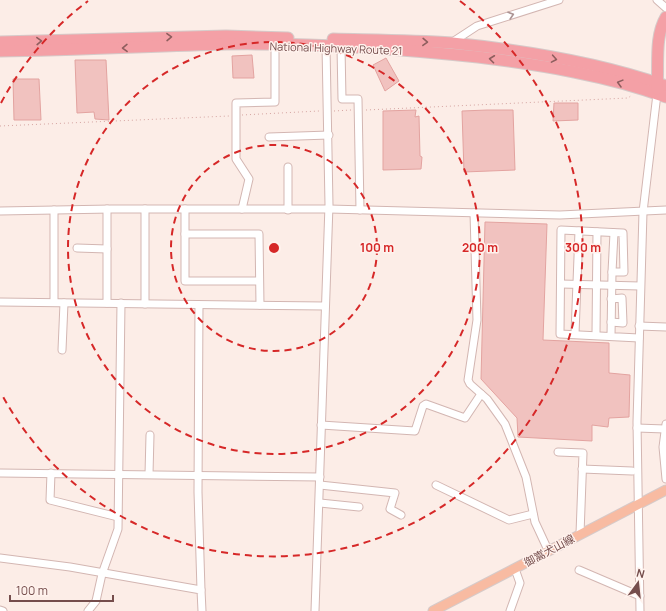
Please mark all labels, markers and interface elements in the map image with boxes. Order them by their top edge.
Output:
one-way arrow [507,11,514,20]
one-way arrow [166,33,172,41]
one-way arrow [36,37,42,45]
street label: National Highway Route 21 [269,38,403,58]
one-way arrow [422,38,428,47]
one-way arrow [122,44,128,53]
one-way arrow [551,54,557,63]
one-way arrow [489,55,495,64]
one-way arrow [616,79,623,88]
text: 100 m [360,239,394,256]
text: 200 m [462,239,498,256]
text: 300 m [565,239,601,256]
centre of rings [267,241,281,255]
street label: 御嵩犬山線 [520,530,577,570]
north arrow [618,563,658,603]
text: N [635,565,647,581]
scale bar [10,577,113,603]
text: 100 m [16,582,48,599]

